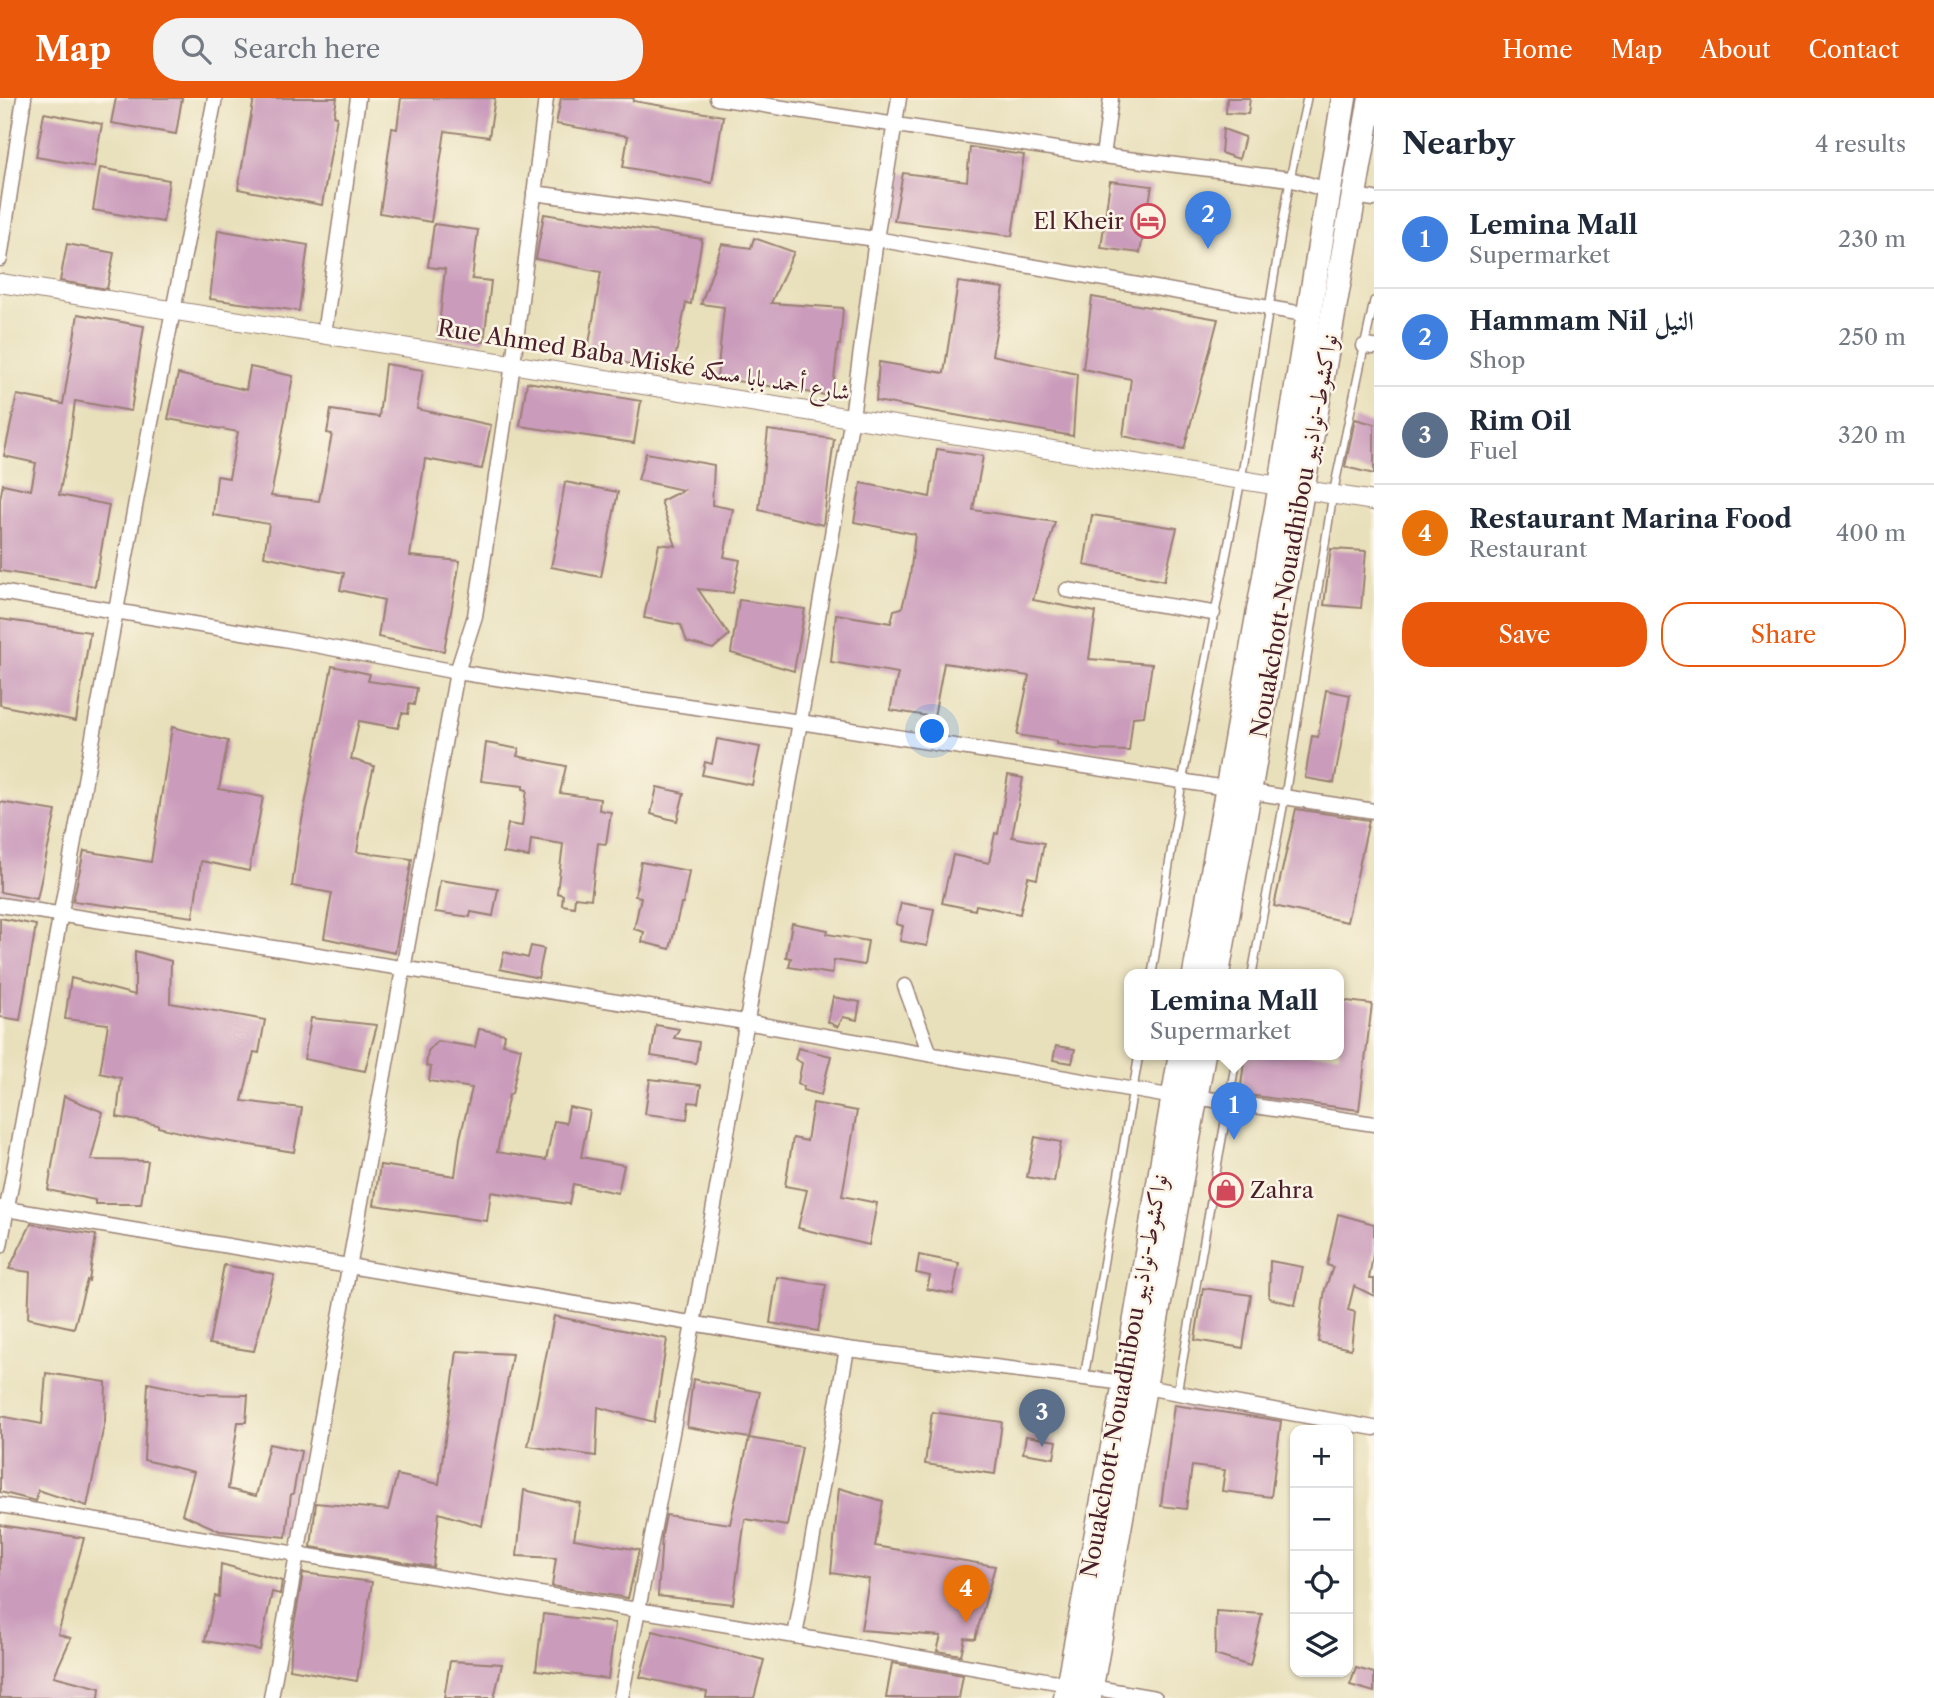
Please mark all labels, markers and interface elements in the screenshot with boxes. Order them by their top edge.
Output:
search box [153,18,643,81]
text: Map [35,29,111,70]
icon: search [177,30,215,68]
text: Search here [233,33,380,65]
text: Home [1502,35,1573,64]
text: Map [1611,35,1662,64]
text: About [1700,35,1771,64]
text: Contact [1809,35,1899,64]
text: Nearby [1402,125,1515,162]
text: 4 results [1815,130,1906,158]
pin: 2 [1185,191,1231,249]
hotel icon: El Kheir [1129,202,1167,240]
place label: El Kheir [1033,207,1124,235]
text: Lemina Mall [1469,209,1638,241]
text: 1 [1420,225,1430,253]
text: 230 m [1838,225,1906,253]
text: Supermarket [1469,241,1610,269]
text: Hammam Nil النيل [1469,305,1694,337]
street label: Rue Ahmed Baba Miské شارع أحمد بابا مسكه [435,312,853,412]
text: 2 [1418,323,1432,351]
text: 250 m [1838,323,1906,351]
street label: Nouakchott-Nouadhibou نواكشوط-نواذيبو [1245,332,1344,740]
text: Shop [1469,346,1525,374]
text: Rim Oil [1469,405,1572,437]
text: 3 [1419,421,1432,449]
text: 320 m [1838,421,1906,449]
text: Fuel [1469,437,1518,465]
text: Restaurant Marina Food [1469,503,1792,535]
text: 4 [1418,519,1432,547]
text: 400 m [1836,519,1906,547]
text: Restaurant [1469,535,1587,563]
button: Save [1402,602,1647,667]
button: Share [1661,602,1906,667]
your location [915,714,949,748]
popup [1124,969,1344,1060]
text: Lemina Mall [1150,985,1318,1017]
text: Supermarket [1150,1017,1291,1045]
pin: 1 [1211,1082,1257,1140]
shop icon: Zahra [1207,1171,1245,1209]
street label: Nouakchott-Nouadhibou نواكشوط-نواذيبو [1075,1172,1174,1580]
place label: Zahra [1250,1176,1315,1204]
pin: 3 [1019,1389,1065,1447]
map controls [1290,1425,1353,1677]
button: + [1290,1425,1353,1488]
button: − [1290,1488,1353,1551]
button: locate [1290,1551,1353,1614]
pin: 4 [943,1565,989,1623]
button: layers [1290,1614,1353,1677]

